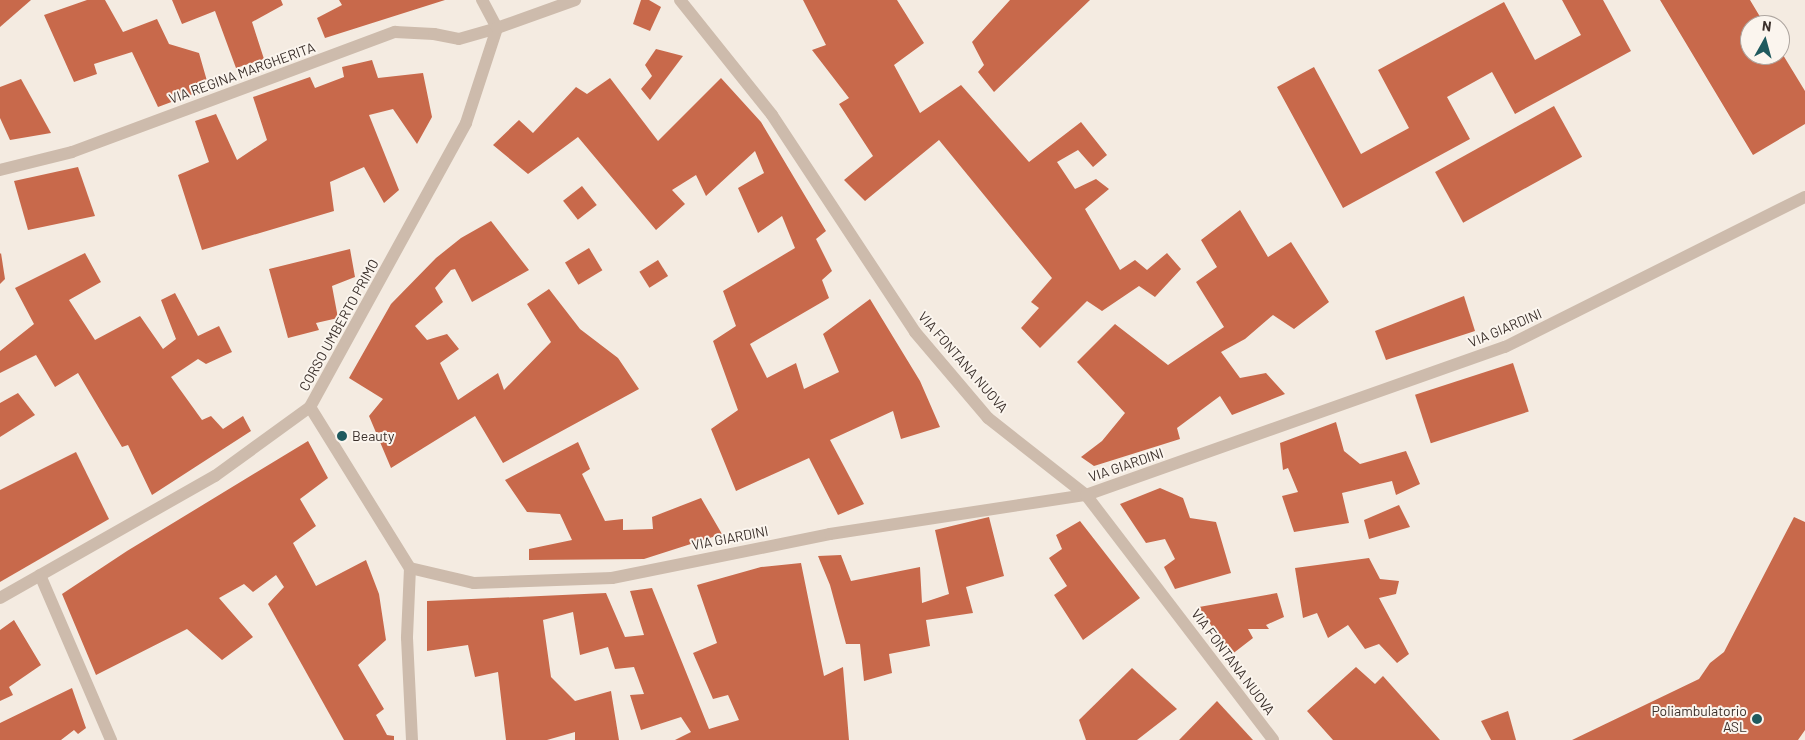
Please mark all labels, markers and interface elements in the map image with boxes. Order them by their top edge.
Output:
north arrow [1740,15,1790,65]
text: N [1761,17,1772,35]
street label: VIA REGINA MARGHERITA [167,39,317,107]
street label: CORSO UMBERTO PRIMO [296,256,382,394]
street label: VIA GIARDINI [1466,305,1544,351]
street label: VIA FONTANA NUOVA [915,308,1011,416]
place label: Beauty [352,428,394,444]
marker: Beauty [336,430,348,442]
street label: VIA GIARDINI [1086,444,1166,486]
street label: VIA GIARDINI [690,522,770,554]
street label: VIA FONTANA NUOVA [1188,606,1278,718]
place label: Poliambulatorio ASL [1652,703,1747,736]
marker: Poliambulatorio ASL [1751,713,1763,725]

